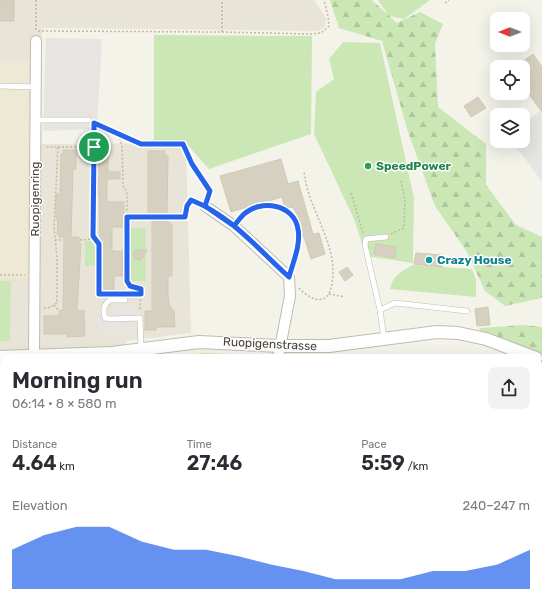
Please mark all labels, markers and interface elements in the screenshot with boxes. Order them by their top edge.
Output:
north arrow [490,12,530,52]
map controls [490,12,530,148]
button: locate [490,60,530,100]
button: layers [490,108,530,148]
pin [77,130,111,164]
icon: arrive [83,136,105,158]
place label: SpeedPower [376,159,452,173]
street label: Ruopigenring [28,161,42,237]
marker: SpeedPower [363,161,373,171]
place label: Crazy House [437,253,512,267]
marker: Crazy House [424,255,434,265]
street label: Ruopigenstrasse [223,335,318,353]
text: Morning run [12,367,143,394]
button: share [488,367,530,409]
text: 06:14 · 8 × 580 m [12,396,117,411]
text: Distance [12,438,57,451]
text: Time [187,438,212,451]
text: Pace [361,438,387,451]
text: 4.64 [12,451,57,475]
text: 27:46 [187,451,242,475]
text: 5:59 [361,451,405,475]
text: km [57,460,75,473]
text: /km [405,460,428,473]
text: Elevation [12,498,68,513]
text: 240–247 m [462,498,530,513]

